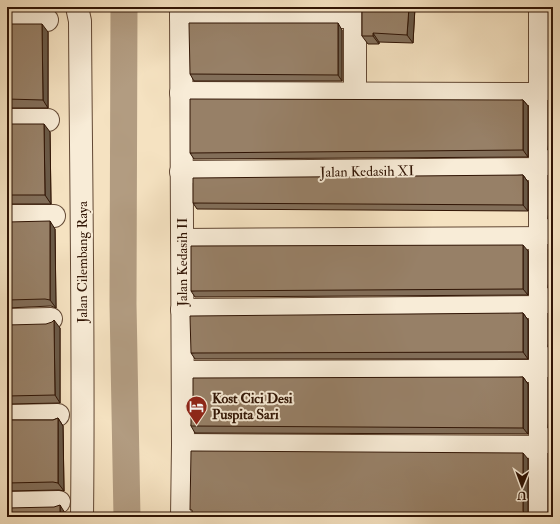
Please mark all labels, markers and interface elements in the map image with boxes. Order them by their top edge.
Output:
street label: Jalan Kedasih XI [319,162,415,181]
street label: Jalan Cilembang Raya [74,201,92,324]
street label: Jalan Kedasih II [174,217,191,307]
place label: Kost Cici Desi Puspita Sari [212,390,293,424]
hotel icon: Kost Cici Desi Puspita Sari [184,393,210,426]
north arrow [502,466,542,506]
text: U [516,489,527,502]

